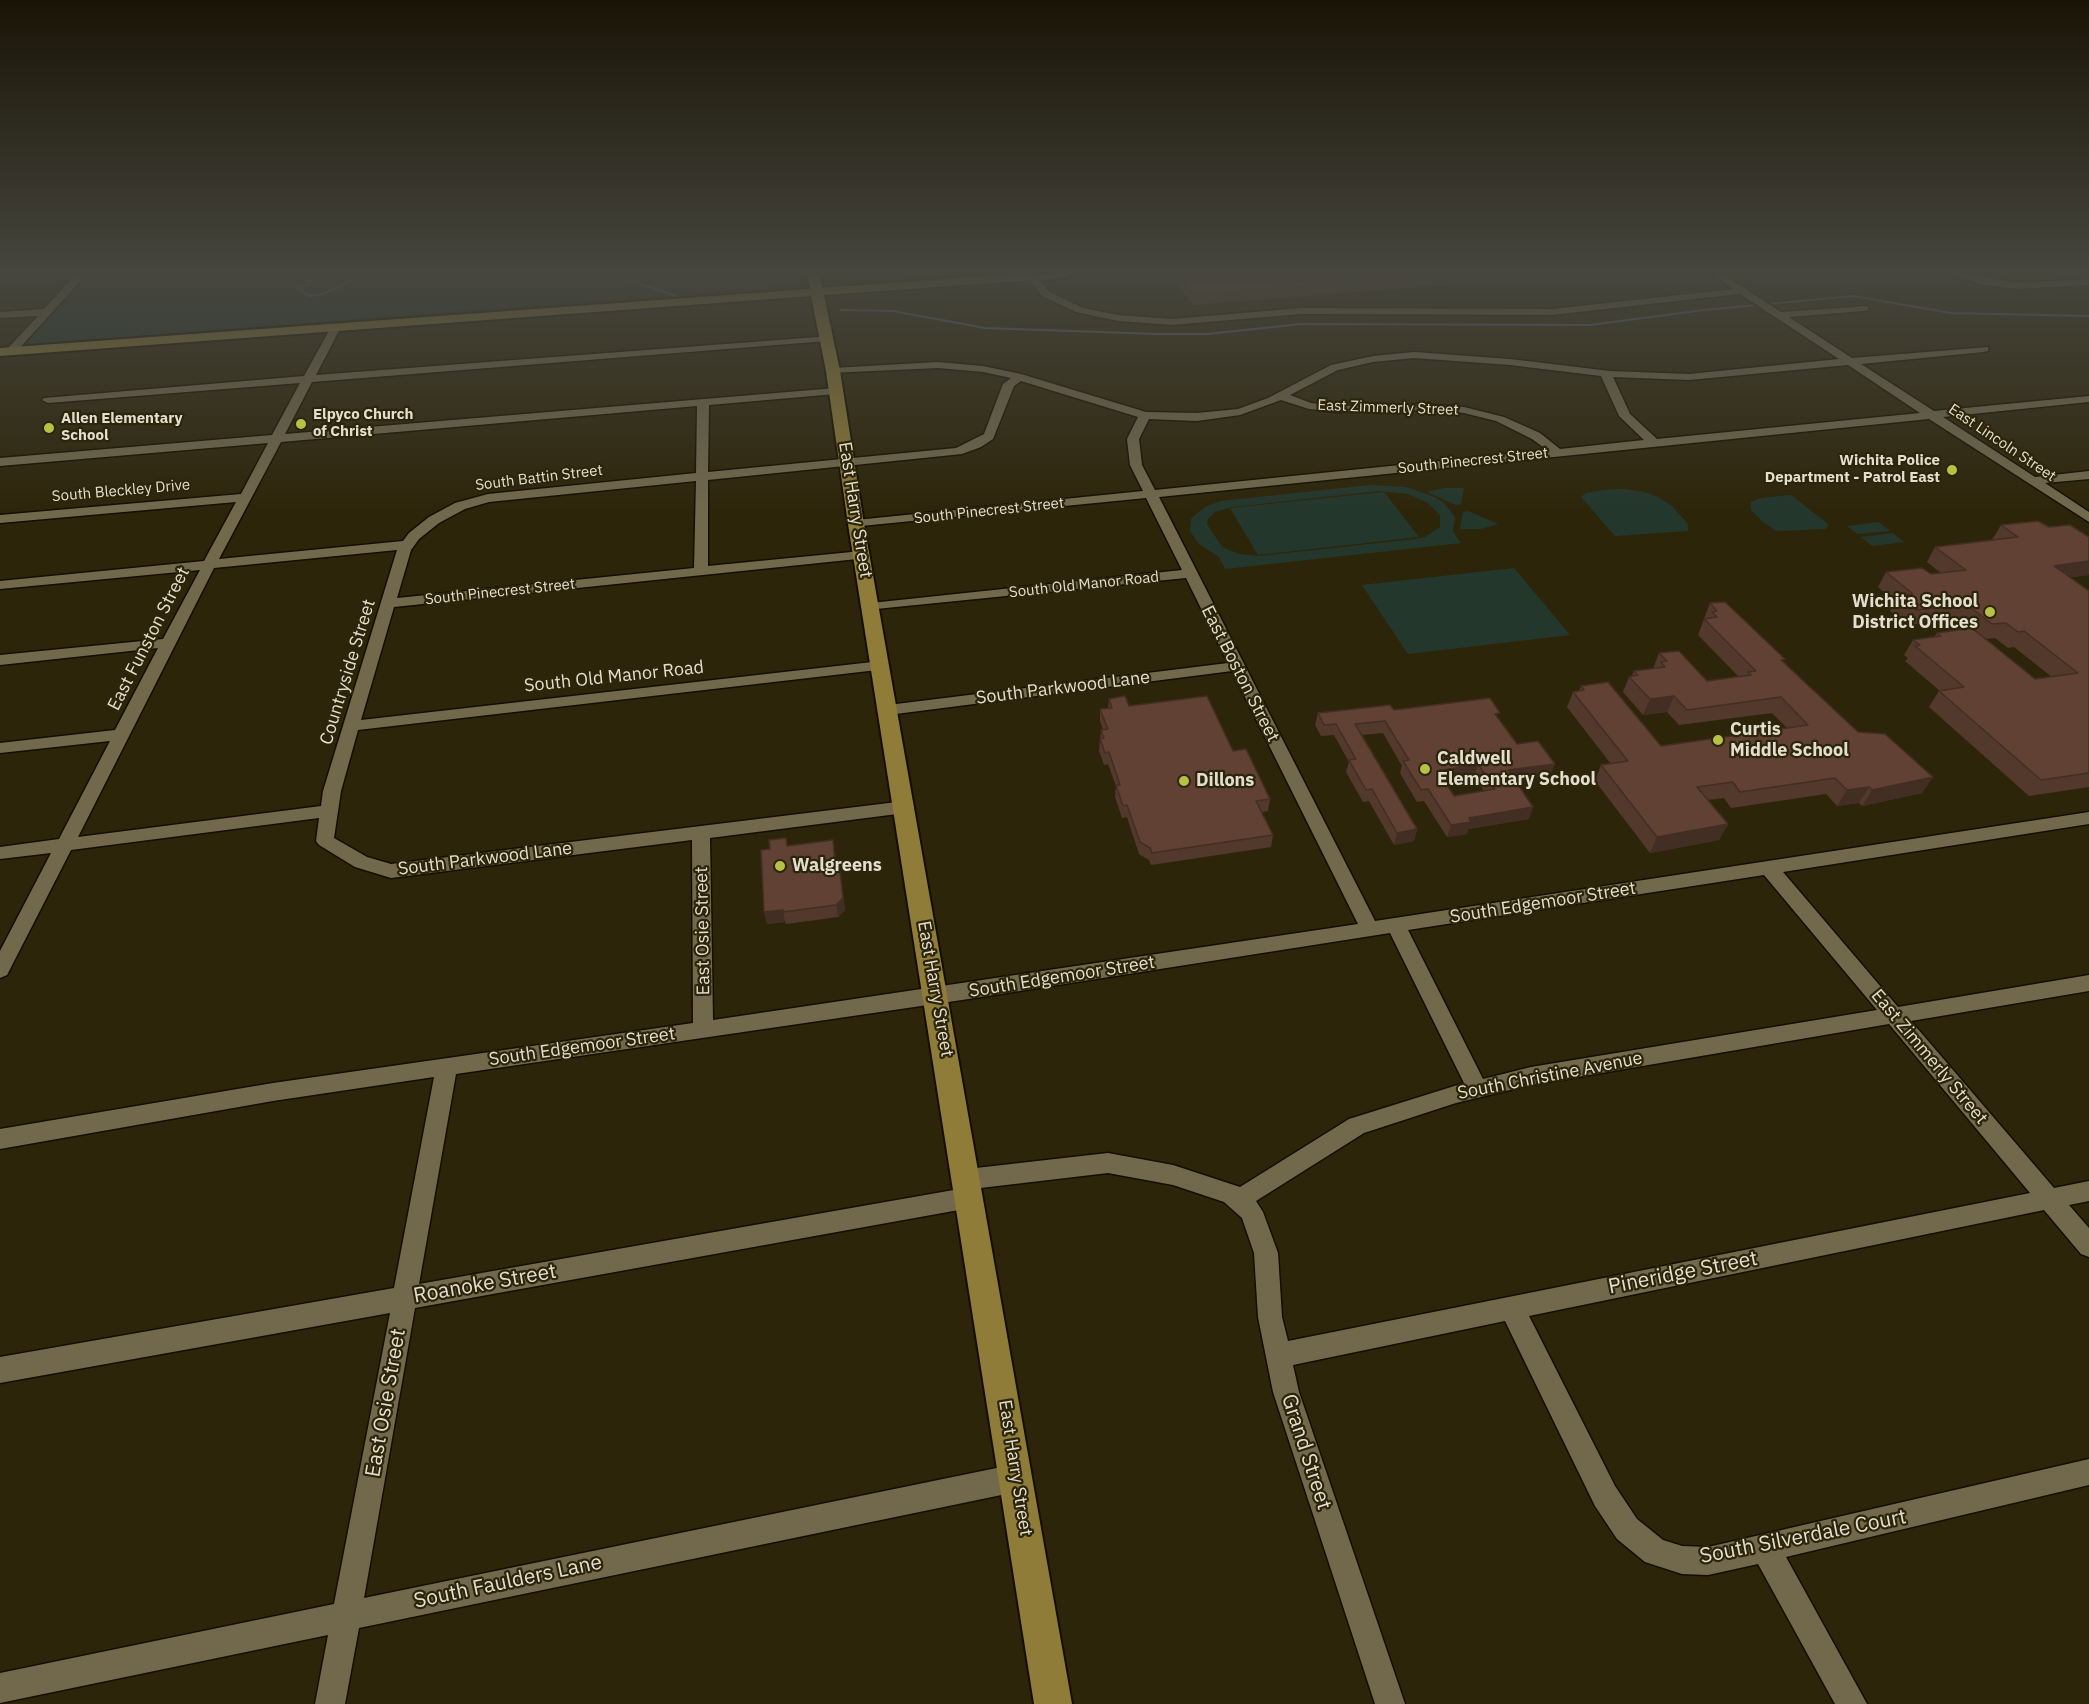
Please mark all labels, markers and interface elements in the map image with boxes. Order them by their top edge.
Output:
street label: East Zimmerly Street [1317,397,1459,419]
street label: East Lincoln Street [1945,400,2059,486]
place label: Elpyco Church of Christ [313,406,414,441]
place label: Allen Elementary School [61,410,182,445]
marker: Elpyco Church of Christ [294,417,308,431]
marker: Allen Elementary School [42,421,56,435]
street label: East Harry Street [834,440,876,580]
street label: South Pinecrest Street [1397,444,1549,478]
place label: Wichita Police Department - Patrol East [1765,452,1940,487]
street label: South Battin Street [474,461,604,495]
marker: Wichita Police Department - Patrol East [1945,463,1959,477]
street label: South Bleckley Drive [51,476,191,506]
street label: South Pinecrest Street [913,494,1065,528]
street label: East Funston Street [103,564,195,714]
street label: South Old Manor Road [1008,568,1160,602]
street label: South Pinecrest Street [424,575,576,609]
place label: Wichita School District Offices [1852,591,1978,634]
street label: Countryside Street [316,597,380,747]
street label: East Boston Street [1196,602,1284,746]
marker: Wichita School District Offices [1983,605,1997,619]
street label: South Old Manor Road [523,657,705,697]
street label: South Parkwood Lane [975,667,1151,709]
place label: Curtis Middle School [1730,719,1849,762]
marker: Curtis Middle School [1711,733,1725,747]
place label: Caldwell Elementary School [1437,748,1596,790]
marker: Caldwell Elementary School [1418,762,1432,776]
place label: Dillons [1196,770,1254,792]
marker: Dillons [1177,774,1191,788]
street label: South Parkwood Lane [397,838,573,880]
place label: Walgreens [792,855,882,877]
marker: Walgreens [773,859,787,873]
street label: East Osie Street [691,866,715,996]
street label: South Edgemoor Street [1449,878,1637,928]
street label: East Harry Street [912,919,958,1059]
street label: South Edgemoor Street [968,952,1156,1002]
street label: East Zimmerly Street [1866,985,1992,1129]
street label: South Edgemoor Street [488,1023,676,1071]
street label: South Christine Avenue [1456,1047,1644,1105]
street label: Pineridge Street [1606,1246,1760,1300]
street label: Roanoke Street [412,1259,558,1309]
street label: East Osie Street [361,1327,411,1479]
street label: Grand Street [1275,1391,1337,1513]
street label: East Harry Street [994,1398,1036,1538]
street label: South Silverdale Court [1698,1505,1908,1569]
street label: South Faulders Lane [412,1550,604,1614]

